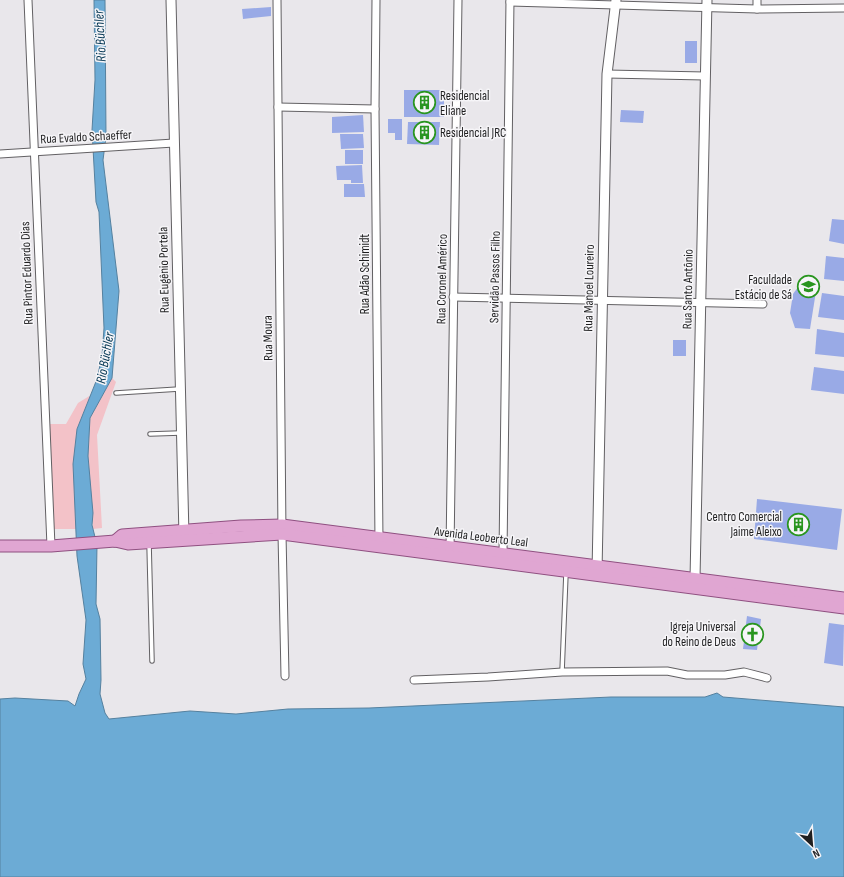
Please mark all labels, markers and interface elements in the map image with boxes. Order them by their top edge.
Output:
water label: Rio Büchler [90,9,110,62]
place label: Residencial Eliane [440,88,489,119]
building icon: Residencial Eliane [411,90,437,116]
building icon: Residencial JRC [411,120,437,146]
place label: Residencial JRC [440,125,506,141]
street label: Rua Evaldo Schaeffer [40,127,132,147]
street label: Rua Pintor Eduardo Dias [17,221,37,325]
street label: Rua Eugênio Portela [155,227,173,313]
street label: Servidão Passos Filho [486,231,504,323]
street label: Rua Adão Schimidt [357,234,373,314]
street label: Rua Coronel Américo [433,234,451,324]
street label: Rua Manoel Loureiro [580,244,598,332]
street label: Rua Santo Antônio [679,249,697,329]
place label: Faculdade Estácio de Sá [735,272,792,303]
school or university icon: Faculdade Estácio de Sá [795,274,821,300]
street label: Rua Moura [260,315,276,361]
water label: Rio Büchler [92,330,118,385]
place label: Centro Comercial Jaime Aleixo [706,509,782,540]
building icon: Centro Comercial Jaime Aleixo [785,511,811,537]
street label: Avenida Leoberto Leal [432,523,529,551]
place label: Igreja Universal do Reino de Deus [662,619,736,650]
church icon: Igreja Universal do Reino de Deus [739,621,765,647]
north arrow [792,825,832,865]
text: N [811,846,822,861]

